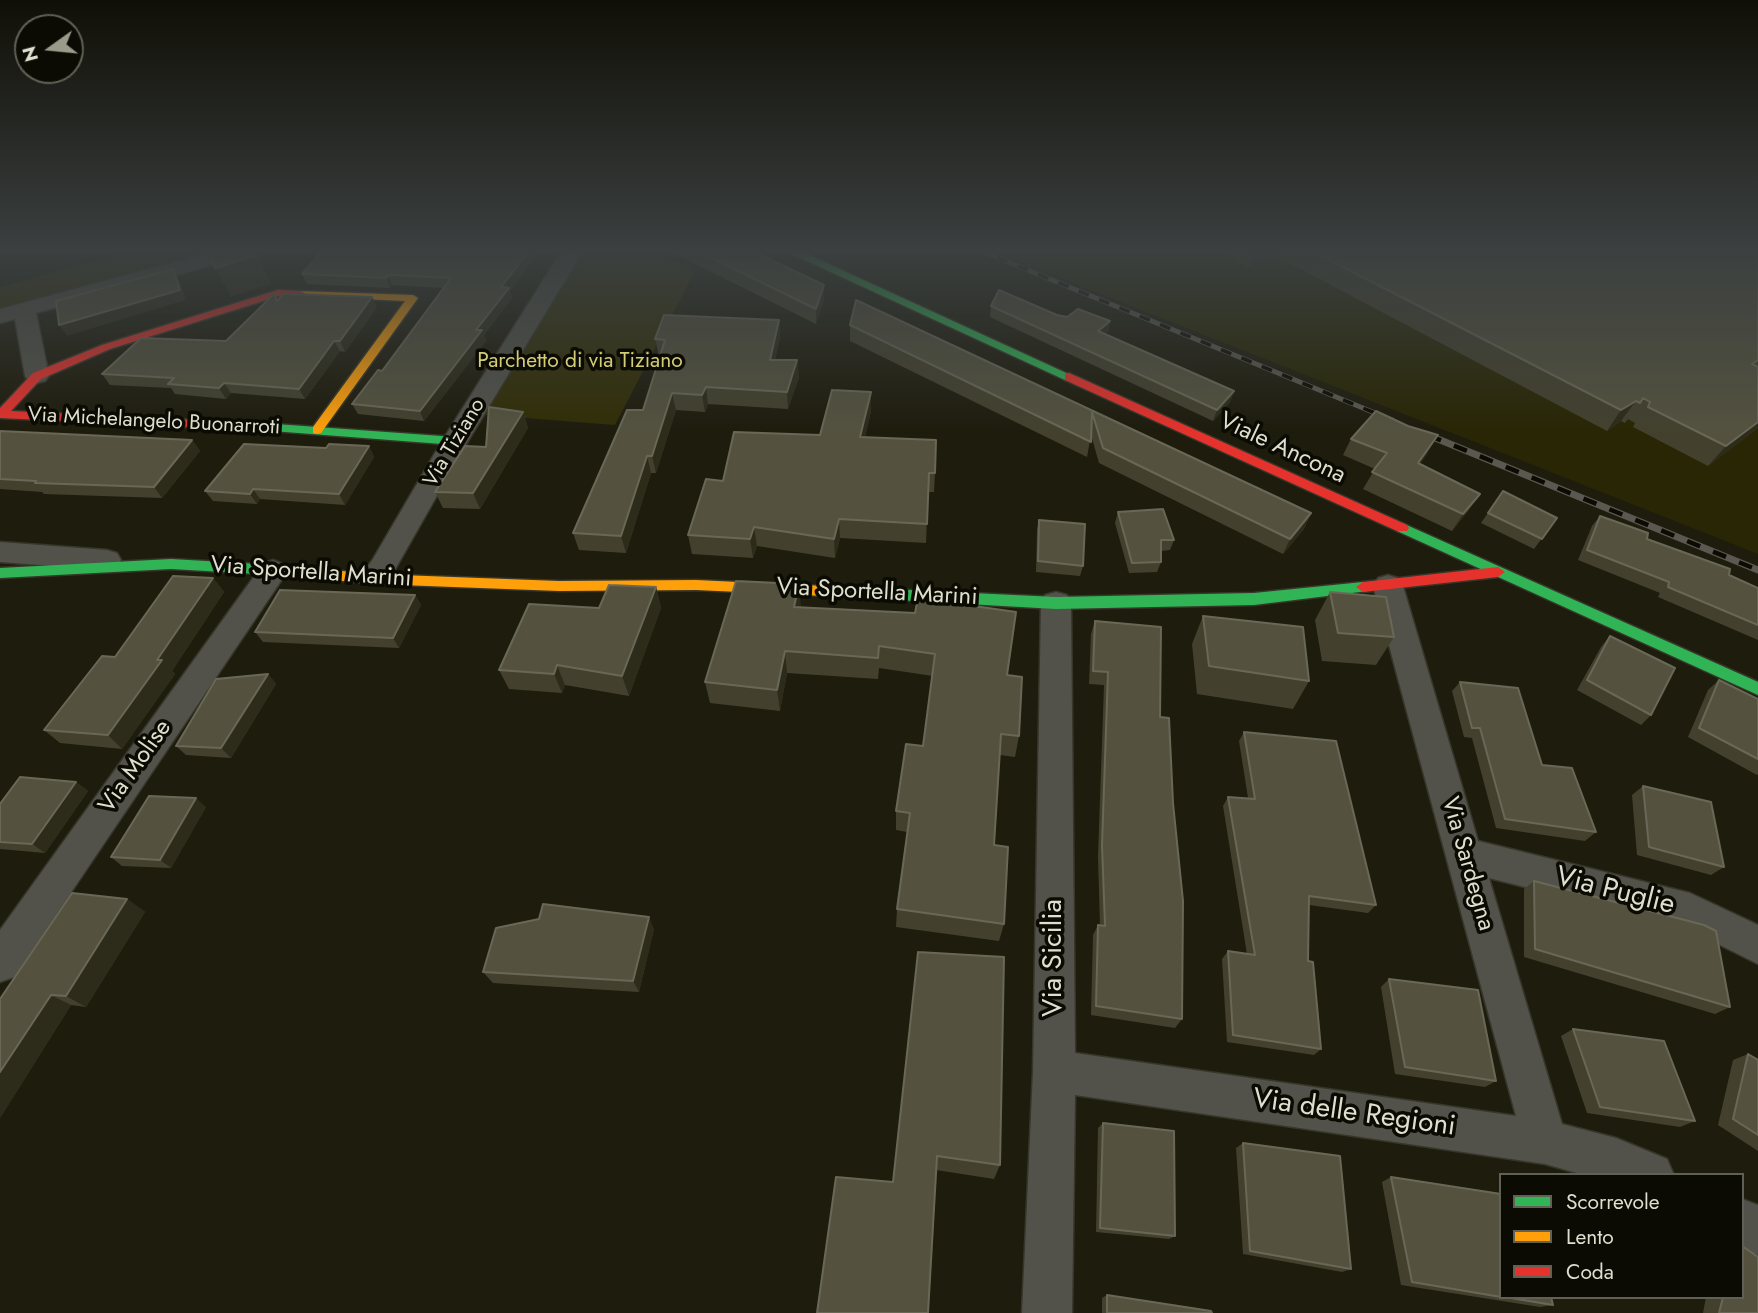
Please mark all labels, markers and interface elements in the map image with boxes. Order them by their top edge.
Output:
north arrow [14,14,84,84]
text: N [15,43,45,65]
park label: Parchetto di via Tiziano [477,349,683,375]
street label: Via Tiziano [419,394,491,492]
street label: Via Michelangelo Buonarroti [27,403,281,441]
street label: Viale Ancona [1214,407,1350,491]
street label: Via Sportella Marini [210,552,412,594]
street label: Via Sportella Marini [776,573,978,613]
street label: Via Molise [93,715,179,819]
street label: Via Sardegna [1434,794,1500,934]
street label: Via Puglie [1552,861,1678,923]
street label: Via Sicilia [1037,899,1071,1017]
street label: Via delle Regioni [1250,1083,1458,1145]
legend [1499,1173,1744,1299]
text: Scorrevole [1566,1187,1660,1217]
text: Lento [1566,1222,1614,1252]
text: Coda [1566,1257,1614,1287]

